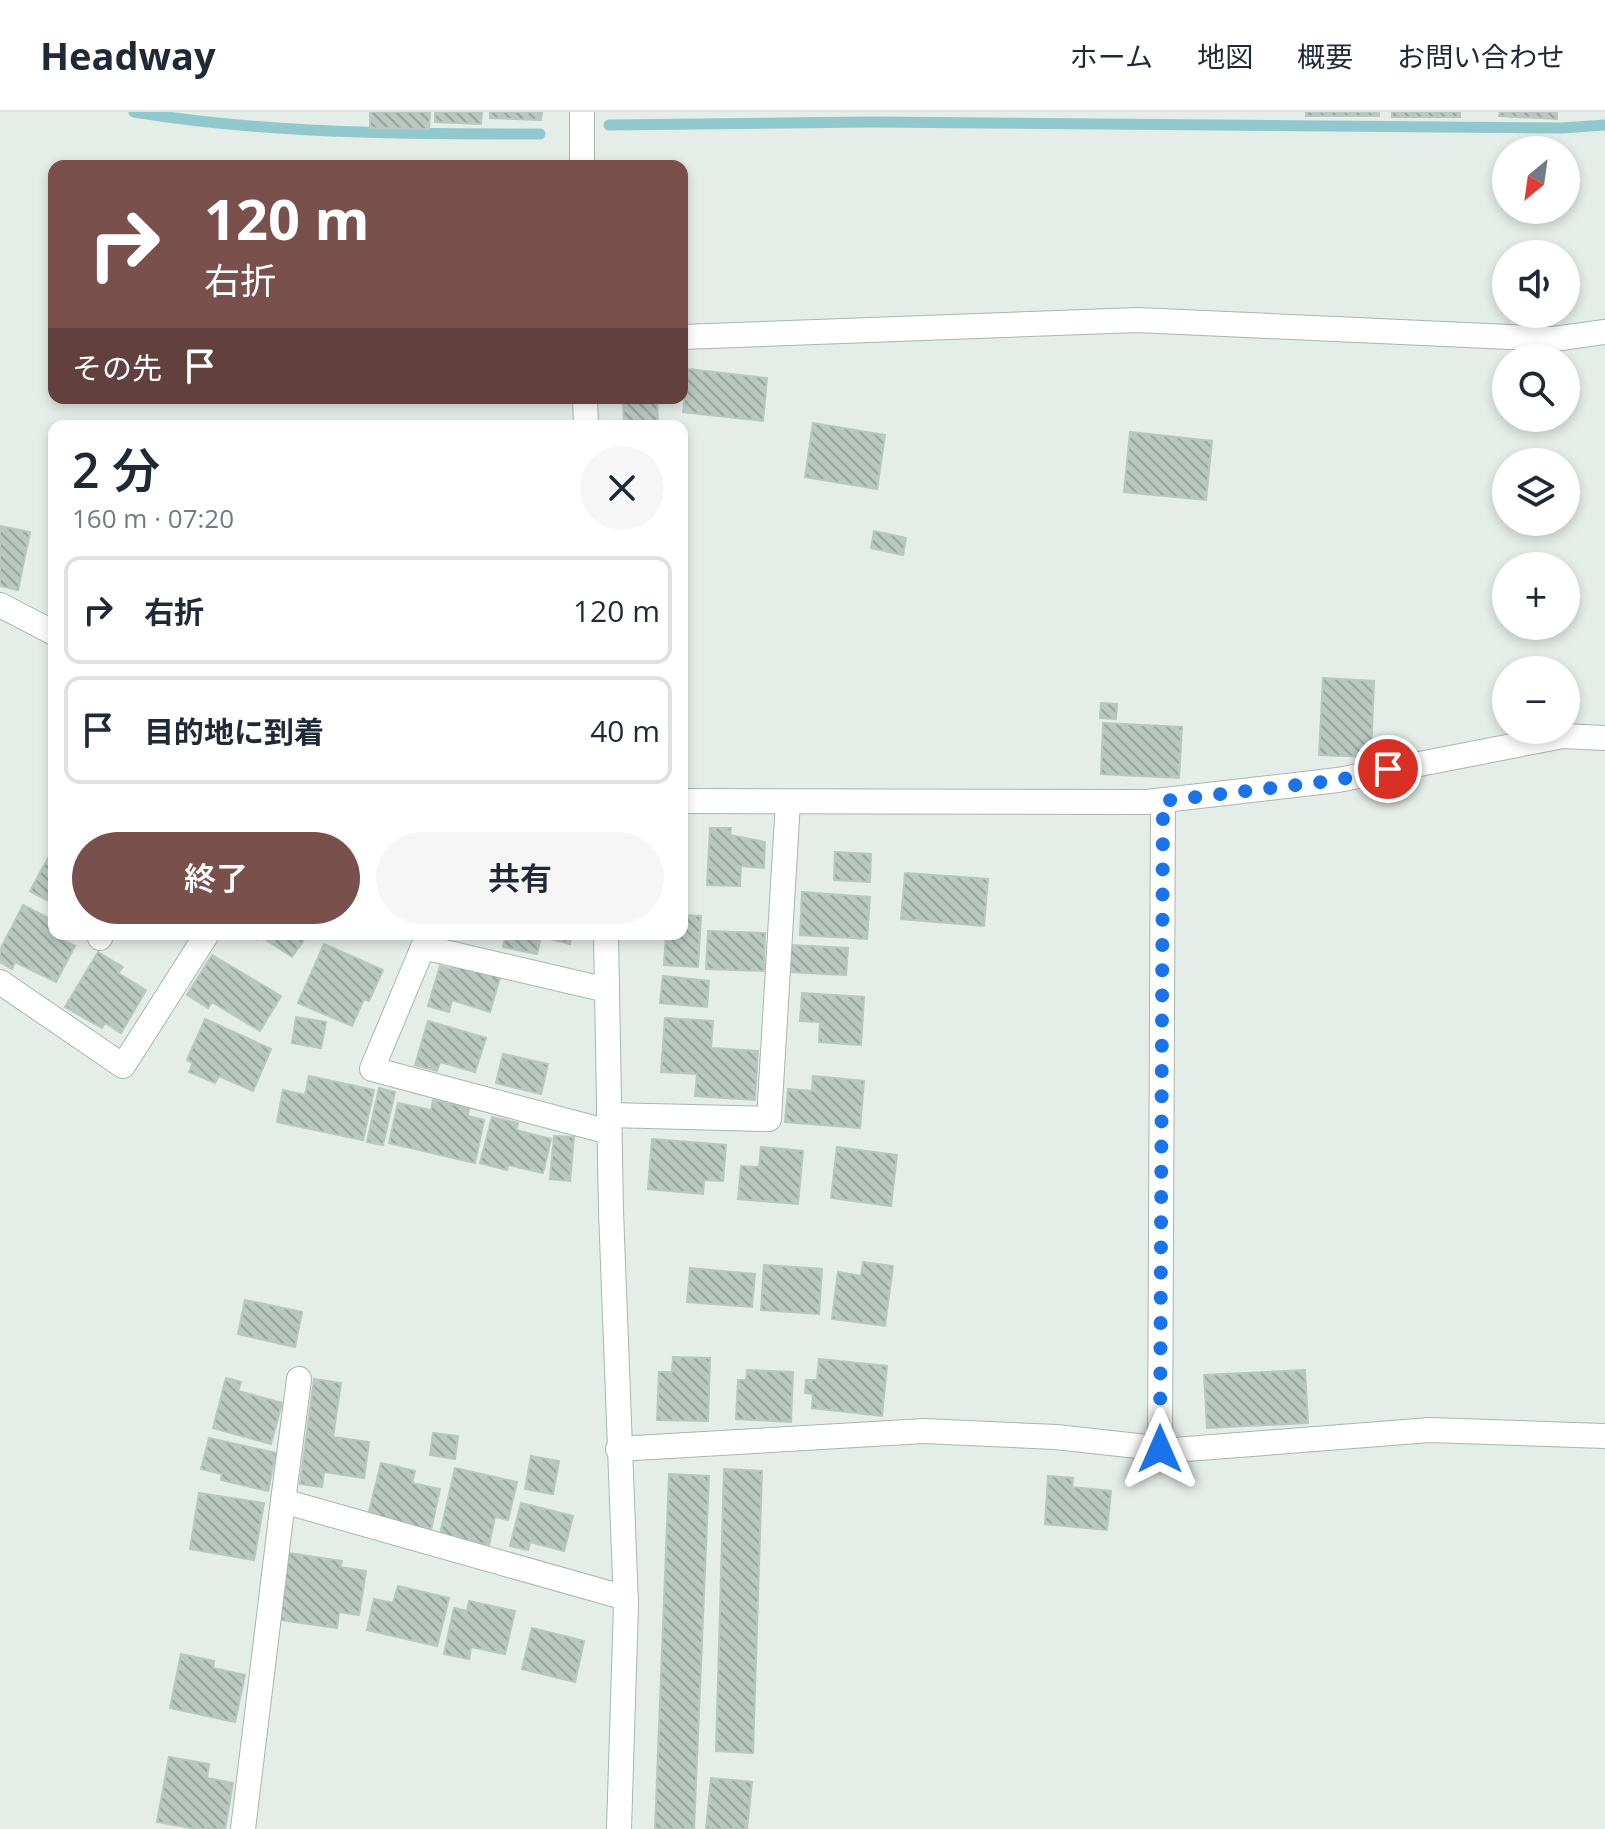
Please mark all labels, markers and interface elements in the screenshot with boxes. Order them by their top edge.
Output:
text: Headway [40,29,216,81]
text: ホーム [1070,37,1153,75]
text: 地図 [1197,37,1253,75]
text: 概要 [1297,37,1353,75]
text: お問い合わせ [1397,37,1565,75]
north arrow [1492,136,1580,224]
map controls [1492,136,1580,744]
text: 120 m [204,180,370,256]
icon: right [72,192,176,296]
button: sound [1492,240,1580,328]
text: 右折 [204,256,276,305]
icon: arrive [178,344,222,388]
button: search [1492,344,1580,432]
text: その先 [72,347,162,388]
text: 2 分 [72,437,160,502]
button: close [580,446,664,530]
button: layers [1492,448,1580,536]
text: 160 m · 07:20 [72,500,234,536]
button: + [1492,552,1580,640]
icon: right [76,588,120,632]
text: 120 m [573,590,660,631]
text: 右折 [144,591,204,632]
button: − [1492,656,1580,744]
icon: arrive [76,708,120,752]
text: 40 m [590,710,660,751]
text: 目的地に到着 [144,711,324,752]
pin [1354,735,1422,803]
icon: arrive [1366,747,1410,791]
button: 終了 [72,832,360,924]
button: 共有 [376,832,664,924]
position arrow [1118,1407,1202,1491]

